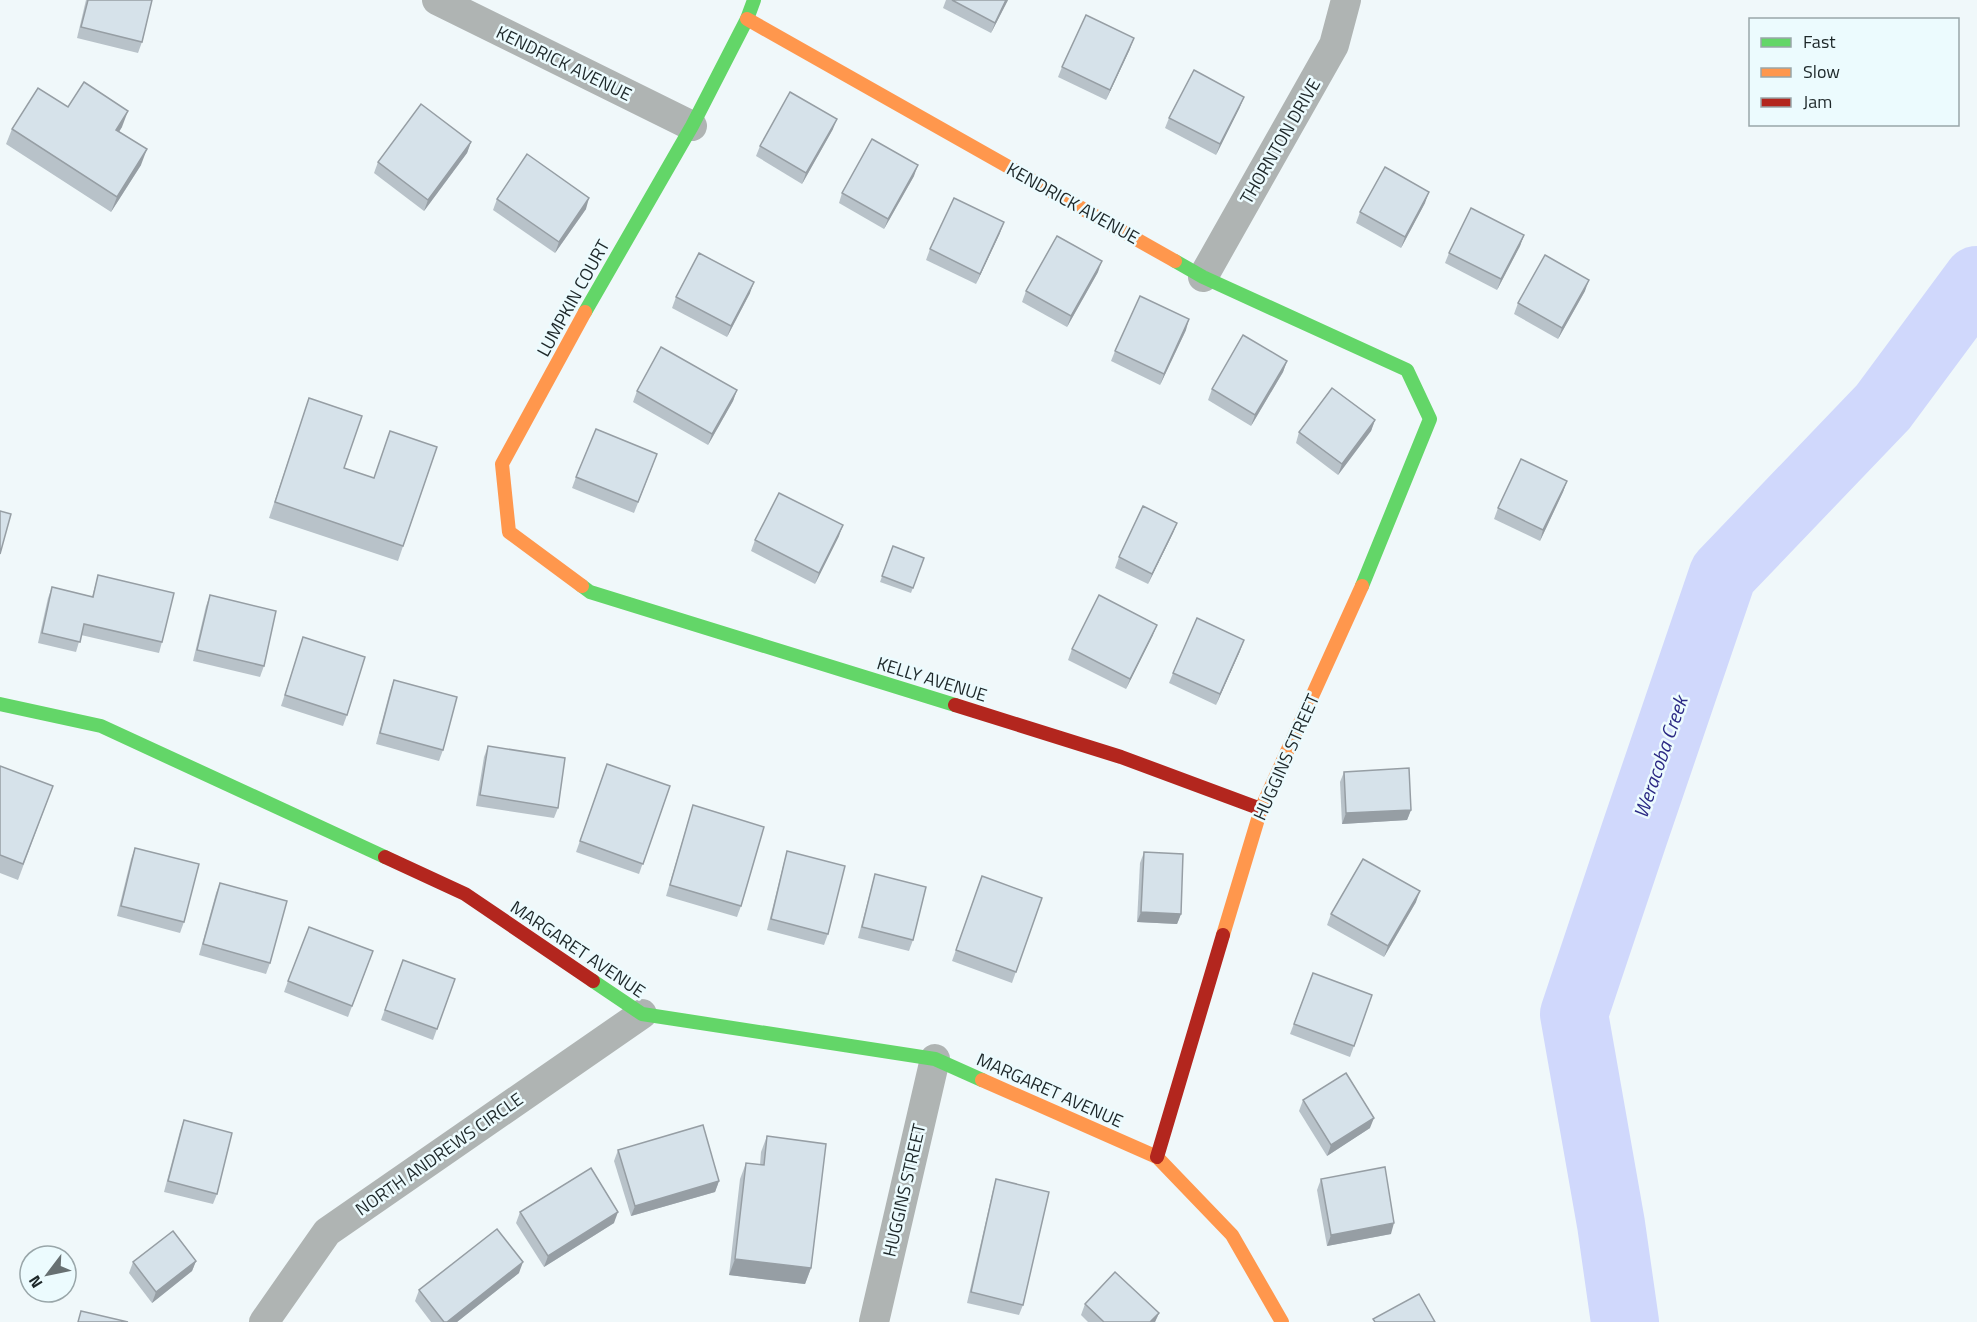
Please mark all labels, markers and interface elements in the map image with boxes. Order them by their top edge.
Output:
street label: KENDRICK AVENUE [492,18,636,108]
legend [1749,18,1959,126]
text: Fast [1803,28,1836,55]
text: Slow [1803,58,1840,85]
street label: THORNTON DRIVE [1233,73,1327,209]
text: Jam [1803,88,1832,115]
street label: KENDRICK AVENUE [1002,155,1144,251]
street label: LUMPKIN COURT [530,234,617,361]
street label: KELLY AVENUE [874,649,990,709]
street label: HUGGINS STREET [1246,689,1326,825]
water label: Weracoba Creek [1625,690,1696,822]
street label: MARGARET AVENUE [505,894,651,1004]
street label: MARGARET AVENUE [973,1046,1128,1134]
street label: NORTH ANDREWS CIRCLE [350,1086,528,1222]
street label: HUGGINS STREET [876,1120,933,1259]
north arrow [18,1244,78,1304]
text: N [22,1271,48,1293]

